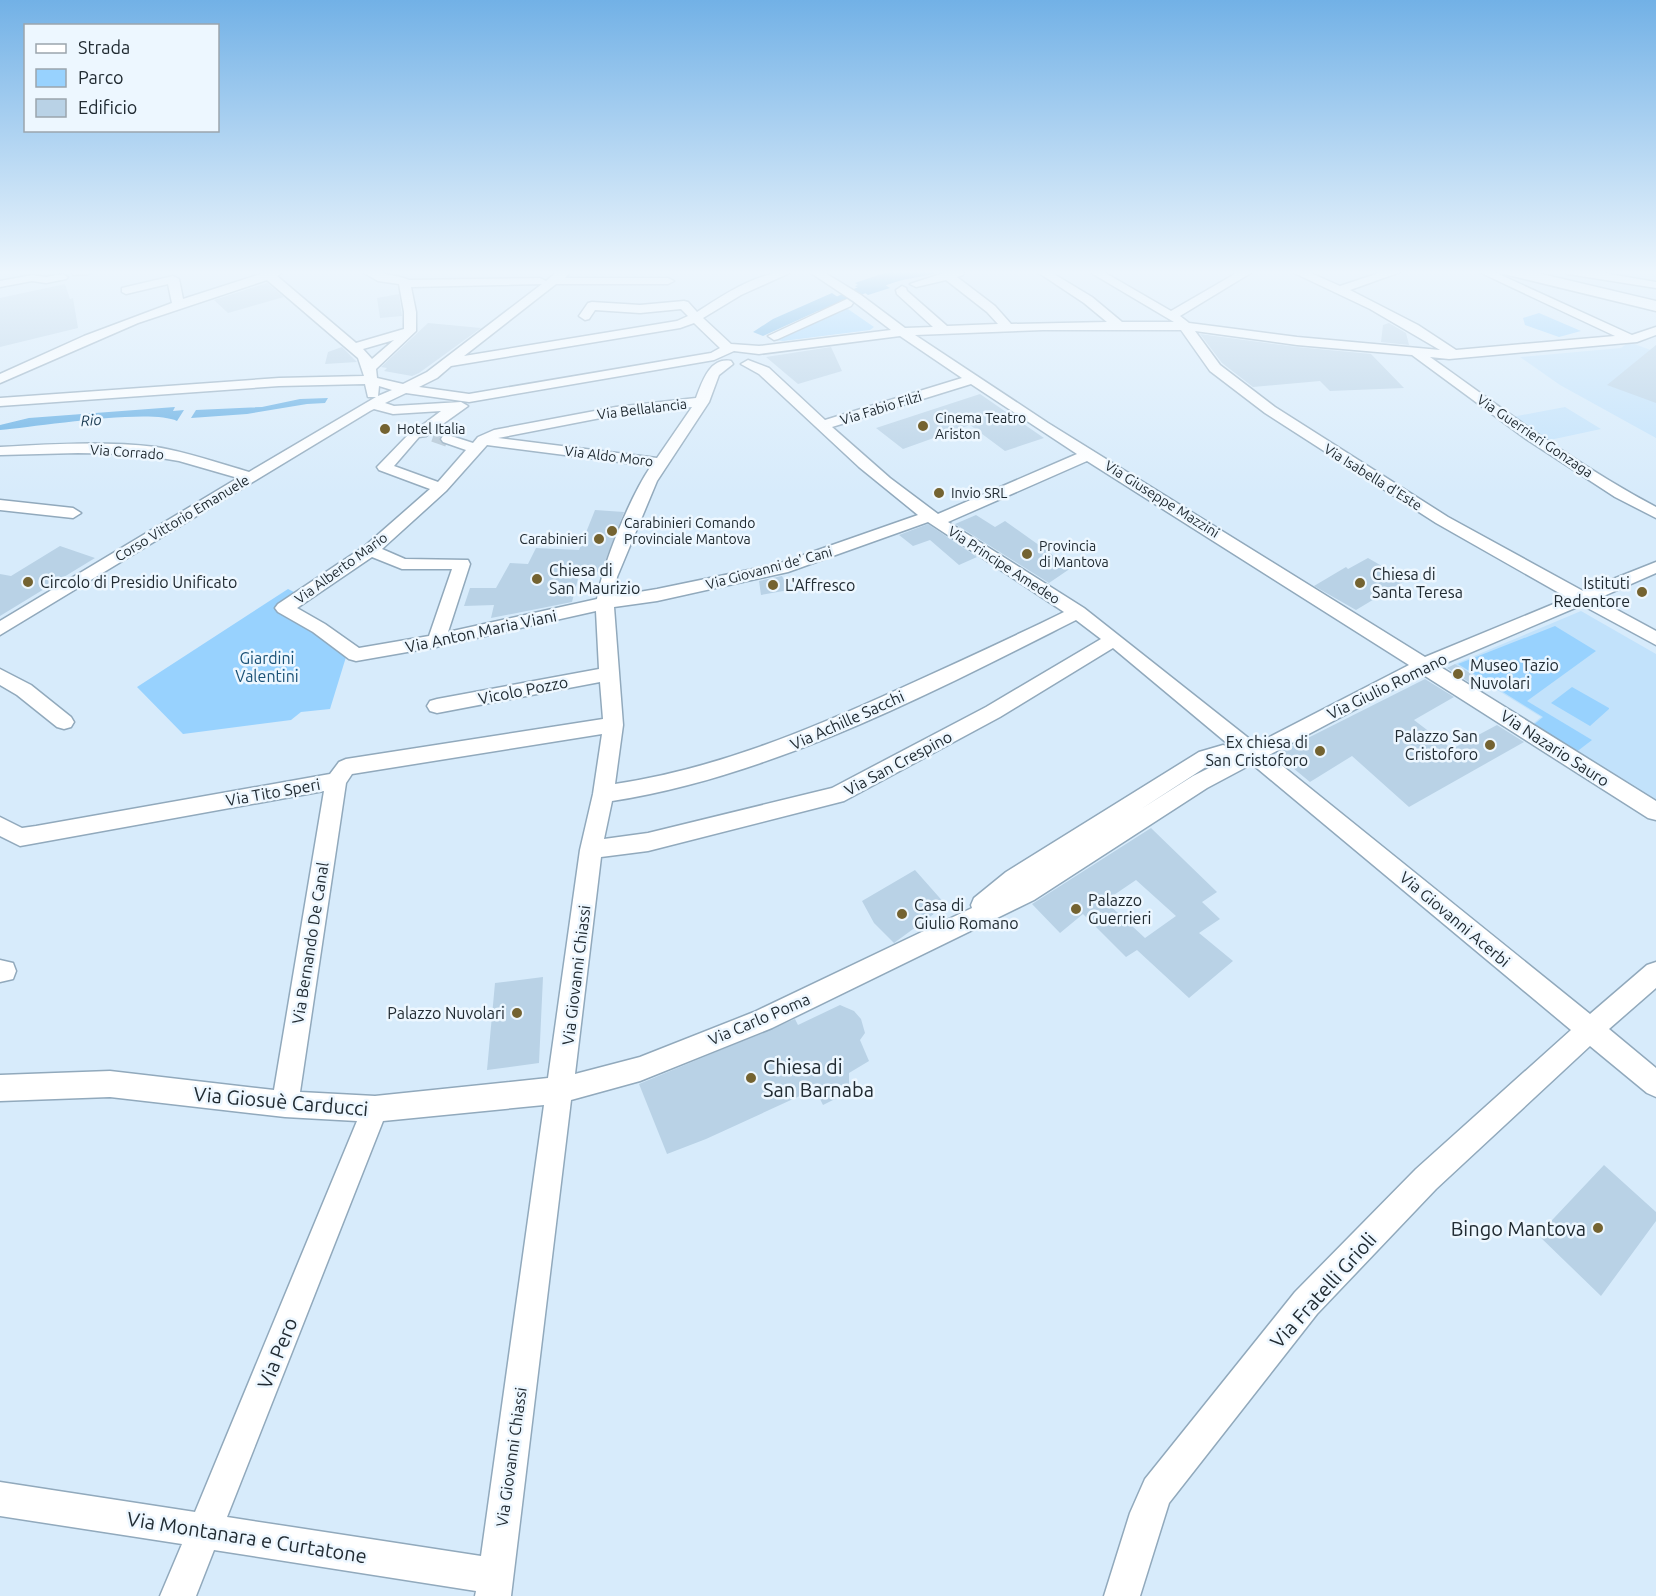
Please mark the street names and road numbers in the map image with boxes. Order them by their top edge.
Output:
street label: Via Fabio Filzi [838,388,924,428]
street label: Via Guerrieri Gonzaga [1474,391,1596,481]
street label: Via Bellalancia [596,396,688,422]
street label: Via Isabella d'Este [1321,440,1425,514]
street label: Via Corrado [89,441,165,463]
street label: Via Aldo Moro [564,443,654,469]
street label: Via Giuseppe Mazzini [1102,457,1222,541]
street label: Corso Vittorio Emanuele [112,472,252,564]
street label: Via Principe Amedeo [945,523,1063,607]
street label: Via Alberto Mario [292,529,390,607]
street label: Via Giovanni de' Cani [704,543,834,593]
street label: Via Anton Maria Viani [404,606,558,656]
street label: Via Giulio Romano [1324,649,1450,723]
street label: Vicolo Pozzo [477,672,569,708]
street label: Via Achille Sacchi [787,687,907,753]
street label: Via Nazario Sauro [1497,706,1613,790]
street label: Via San Crespino [841,727,955,799]
street label: Via Tito Speri [224,775,322,809]
street label: Via Bernando De Canal [288,861,332,1025]
street label: Via Giovanni Acerbi [1396,868,1514,970]
street label: Via Giovanni Chiassi [558,904,594,1046]
street label: Via Carlo Poma [706,990,812,1048]
street label: Via Giosuè Carducci [193,1082,369,1120]
street label: Via Fratelli Grioli [1265,1228,1381,1352]
street label: Via Pero [252,1314,302,1392]
street label: Via Giovanni Chiassi [492,1386,530,1528]
street label: Via Montanara e Curtatone [125,1507,369,1567]

